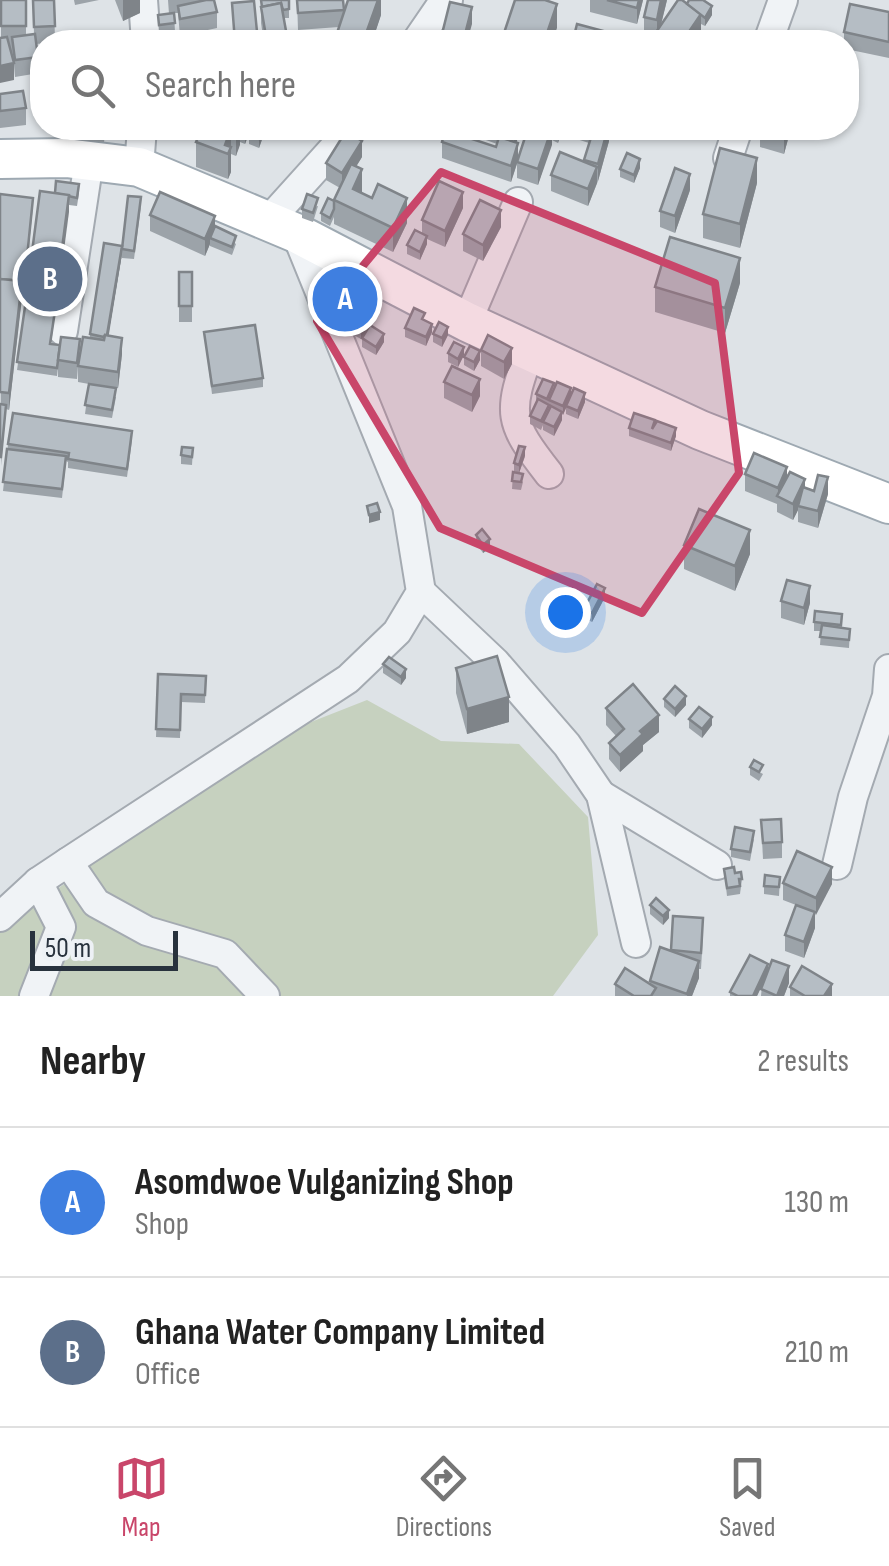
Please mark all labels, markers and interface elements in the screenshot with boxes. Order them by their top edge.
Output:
search box [30,30,859,140]
icon: search [65,58,120,113]
text: Search here [145,63,296,108]
pin: B [18,242,82,316]
pin: A [312,262,378,336]
your location [540,587,591,638]
scale bar [30,926,178,970]
text: 50 m [45,932,91,965]
text: Nearby [40,1036,146,1087]
text: 2 results [757,1042,849,1081]
text: Asomdwoe Vulganizing Shop [135,1160,514,1205]
text: A [65,1183,80,1222]
text: 130 m [784,1183,849,1222]
text: Shop [135,1205,189,1244]
text: Ghana Water Company Limited [135,1310,545,1355]
text: B [65,1333,80,1372]
text: 210 m [785,1333,849,1372]
text: Office [135,1355,201,1394]
tab: Map [114,1451,169,1544]
tab: Directions [396,1451,492,1544]
tab: Saved [719,1451,775,1544]

